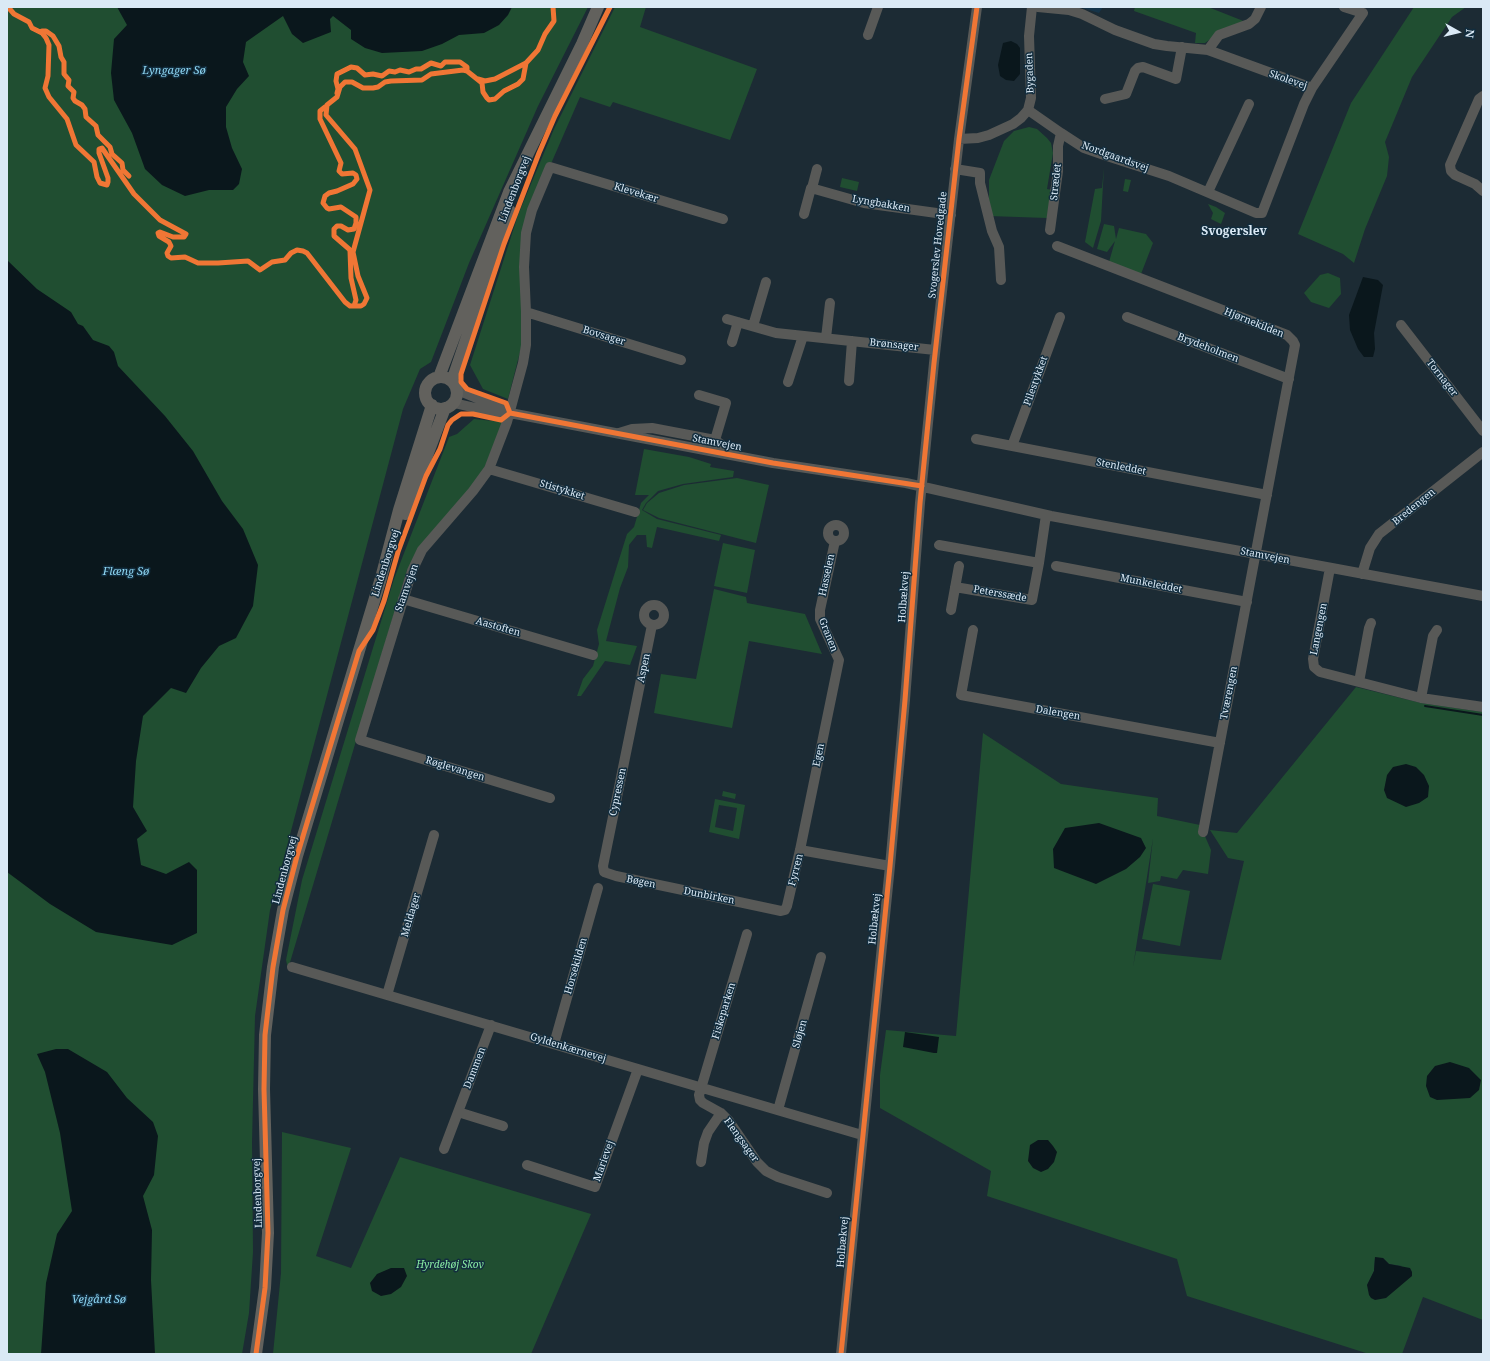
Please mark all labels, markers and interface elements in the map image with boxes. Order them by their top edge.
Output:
north arrow [1438,12,1478,52]
text: N [1462,28,1478,39]
street label: Bygaden [1023,52,1037,94]
water label: Lyngager Sø [142,64,206,78]
street label: Skolevej [1267,68,1309,92]
street label: Nordgaardsvej [1080,139,1150,175]
street label: Lindenborgvej [497,154,533,224]
street label: Strædet [1048,163,1064,201]
street label: Klevekær [612,181,660,205]
street label: Svogerslev Hovedgade [926,191,950,299]
street label: Lyngbakken [851,193,911,215]
district label: Svogerslev [1201,225,1267,239]
street label: Hjørnekilden [1222,306,1286,340]
street label: Bovsager [581,324,627,348]
street label: Brydeholmen [1176,331,1240,365]
street label: Brønsager [869,336,919,354]
street label: Pilestykket [1022,355,1050,407]
street label: Tornager [1424,357,1460,399]
street label: Stamvejen [691,432,743,454]
street label: Stenleddet [1095,456,1147,478]
street label: Stistykket [538,478,586,502]
street label: Bredengen [1390,486,1438,528]
street label: Lindenborgvej [369,528,403,598]
street label: Stamvejen [1239,545,1291,567]
street label: Hasselen [817,553,837,597]
street label: Stamvejen [393,562,421,614]
water label: Flæng Sø [103,565,149,579]
street label: Holbækvej [896,571,912,623]
street label: Munkeleddet [1119,572,1183,596]
street label: Peterssæde [972,583,1028,605]
street label: Langengen [1308,602,1330,656]
street label: Aastoften [474,615,522,639]
street label: Granen [816,616,840,654]
street label: Aspen [635,652,653,684]
street label: Tværengen [1218,665,1240,721]
street label: Dalengen [1035,703,1081,723]
street label: Egen [811,742,827,768]
street label: Røglevangen [424,754,486,784]
street label: Cypressen [607,767,629,817]
street label: Lindenborgvej [270,835,300,905]
street label: Fyrren [786,853,806,887]
street label: Bøgen [625,873,657,891]
street label: Dunbirken [683,885,735,907]
street label: Meldager [399,892,423,938]
street label: Holbækvej [866,893,884,945]
street label: Horsekilden [562,936,590,996]
street label: Fiskeparken [710,981,738,1041]
street label: Sløjen [790,1018,810,1050]
street label: Gyldenkærnevej [529,1031,607,1065]
street label: Dammen [462,1045,488,1091]
street label: Flengsager [721,1116,761,1164]
street label: Marievej [591,1139,617,1183]
street label: Lindenborgvej [251,1158,265,1228]
street label: Holbækvej [835,1216,851,1268]
park label: Hyrdehøj Skov [416,1259,484,1271]
water label: Vejgård Sø [72,1293,126,1307]

